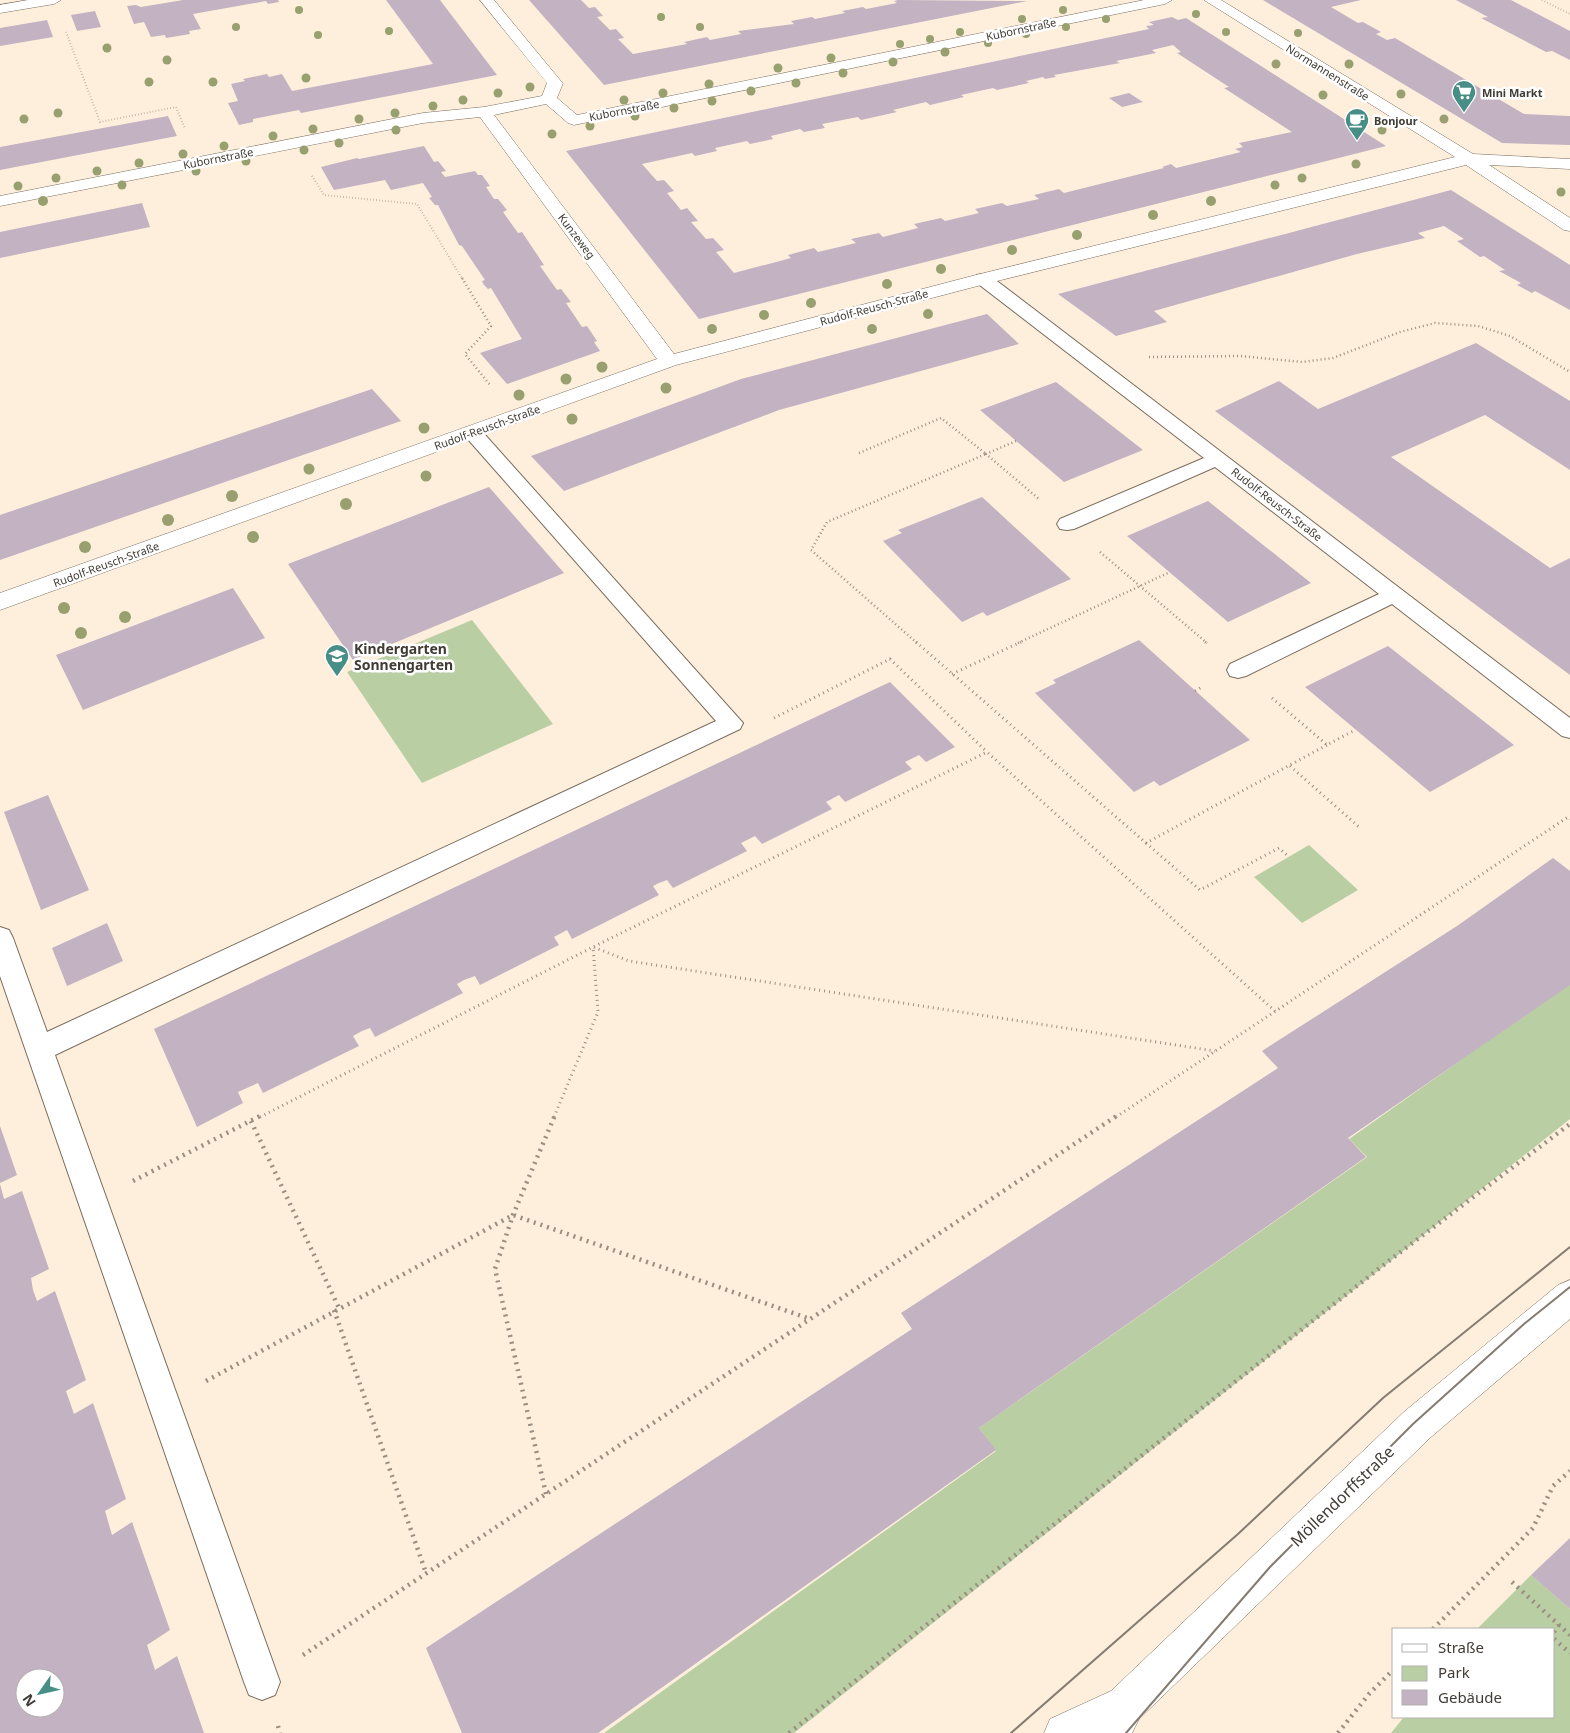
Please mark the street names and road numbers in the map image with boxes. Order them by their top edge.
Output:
street label: Kubornstraße [985,14,1057,44]
street label: Normannenstraße [1284,40,1372,104]
street label: Kubornstraße [588,96,660,124]
street label: Kubornstraße [182,144,254,172]
street label: Kunzeweg [555,210,599,262]
street label: Rudolf-Reusch-Straße [818,285,930,329]
street label: Rudolf-Reusch-Straße [432,401,542,453]
street label: Rudolf-Reusch-Straße [1228,464,1326,544]
street label: Rudolf-Reusch-Straße [51,538,161,590]
street label: Möllendorffstraße [1285,1441,1399,1551]

